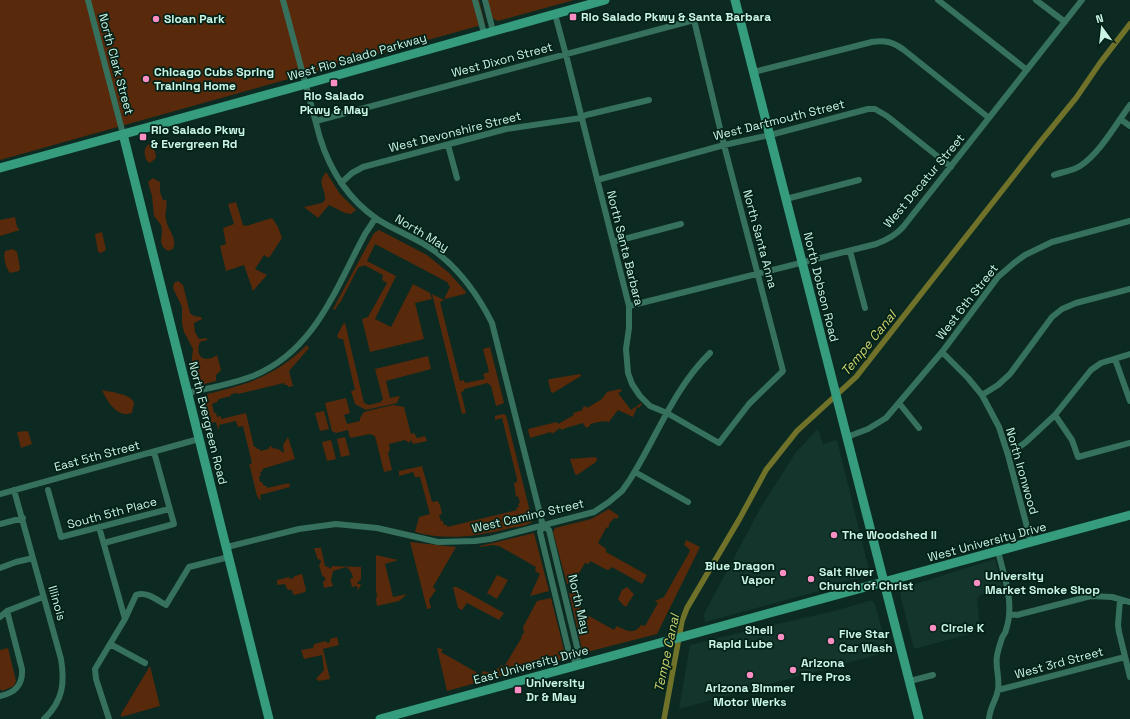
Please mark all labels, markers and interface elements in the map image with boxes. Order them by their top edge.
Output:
north arrow [1082,8,1122,48]
place label: Rio Salado Pkwy & Santa Barbara [581,9,771,25]
place label: Sloan Park [164,11,225,27]
text: N [1094,11,1105,26]
street label: North Clark Street [95,12,137,116]
marker: Rio Salado Pkwy & Santa Barbara [568,12,578,22]
marker: Sloan Park [151,14,161,24]
street label: West Rio Salado Parkway [286,29,428,85]
street label: West Dixon Street [450,39,554,81]
place label: Chicago Cubs Spring Training Home [154,64,274,94]
marker: Chicago Cubs Spring Training Home [141,74,151,84]
marker: Rio Salado Pkwy & May [329,78,339,88]
place label: Rio Salado Pkwy & May [300,88,368,118]
street label: West Dartmouth Street [712,96,846,144]
street label: West Devonshire Street [387,108,523,156]
place label: Rio Salado Pkwy & Evergreen Rd [151,122,245,152]
street label: West Decatur Street [880,131,968,231]
marker: Rio Salado Pkwy & Evergreen Rd [138,132,148,142]
street label: North Santa Anna [739,188,781,290]
street label: North Santa Barbara [603,189,647,307]
street label: North May [392,211,452,255]
street label: North Dobson Road [800,230,842,344]
street label: West 6th Street [932,261,1002,343]
water label: Tempe Canal [837,306,901,379]
street label: North Evergreen Road [185,360,231,486]
street label: North Ironwood [1002,426,1042,516]
street label: East 5th Street [52,437,142,475]
street label: South 5th Place [65,493,159,533]
street label: West Camino Street [470,495,586,537]
street label: West University Drive [926,518,1048,566]
place label: The Woodshed II [842,527,937,543]
marker: The Woodshed II [829,530,839,540]
place label: Blue Dragon Vapor [705,558,775,588]
place label: Salt River Church of Christ [819,564,914,594]
marker: Blue Dragon Vapor [778,568,788,578]
place label: University Market Smoke Shop [985,568,1100,598]
street label: North May [564,573,594,635]
marker: Salt River Church of Christ [806,574,816,584]
marker: University Market Smoke Shop [972,578,982,588]
street label: Illinois [44,584,70,622]
water label: Tempe Canal [650,611,683,694]
place label: Circle K [941,620,985,636]
place label: Shell Rapid Lube [708,622,773,652]
marker: Circle K [928,623,938,633]
place label: Five Star Car Wash [839,626,893,656]
marker: Shell Rapid Lube [776,632,786,642]
marker: Five Star Car Wash [826,636,836,646]
street label: East University Drive [472,642,590,688]
street label: West 3rd Street [1013,643,1105,683]
place label: Arizona Tire Pros [801,655,851,685]
marker: Arizona Tire Pros [788,665,798,675]
marker: Arizona Bimmer Motor Werks [745,670,755,680]
place label: University Dr & May [526,675,585,705]
place label: Arizona Bimmer Motor Werks [705,680,795,710]
marker: University Dr & May [513,685,523,695]

